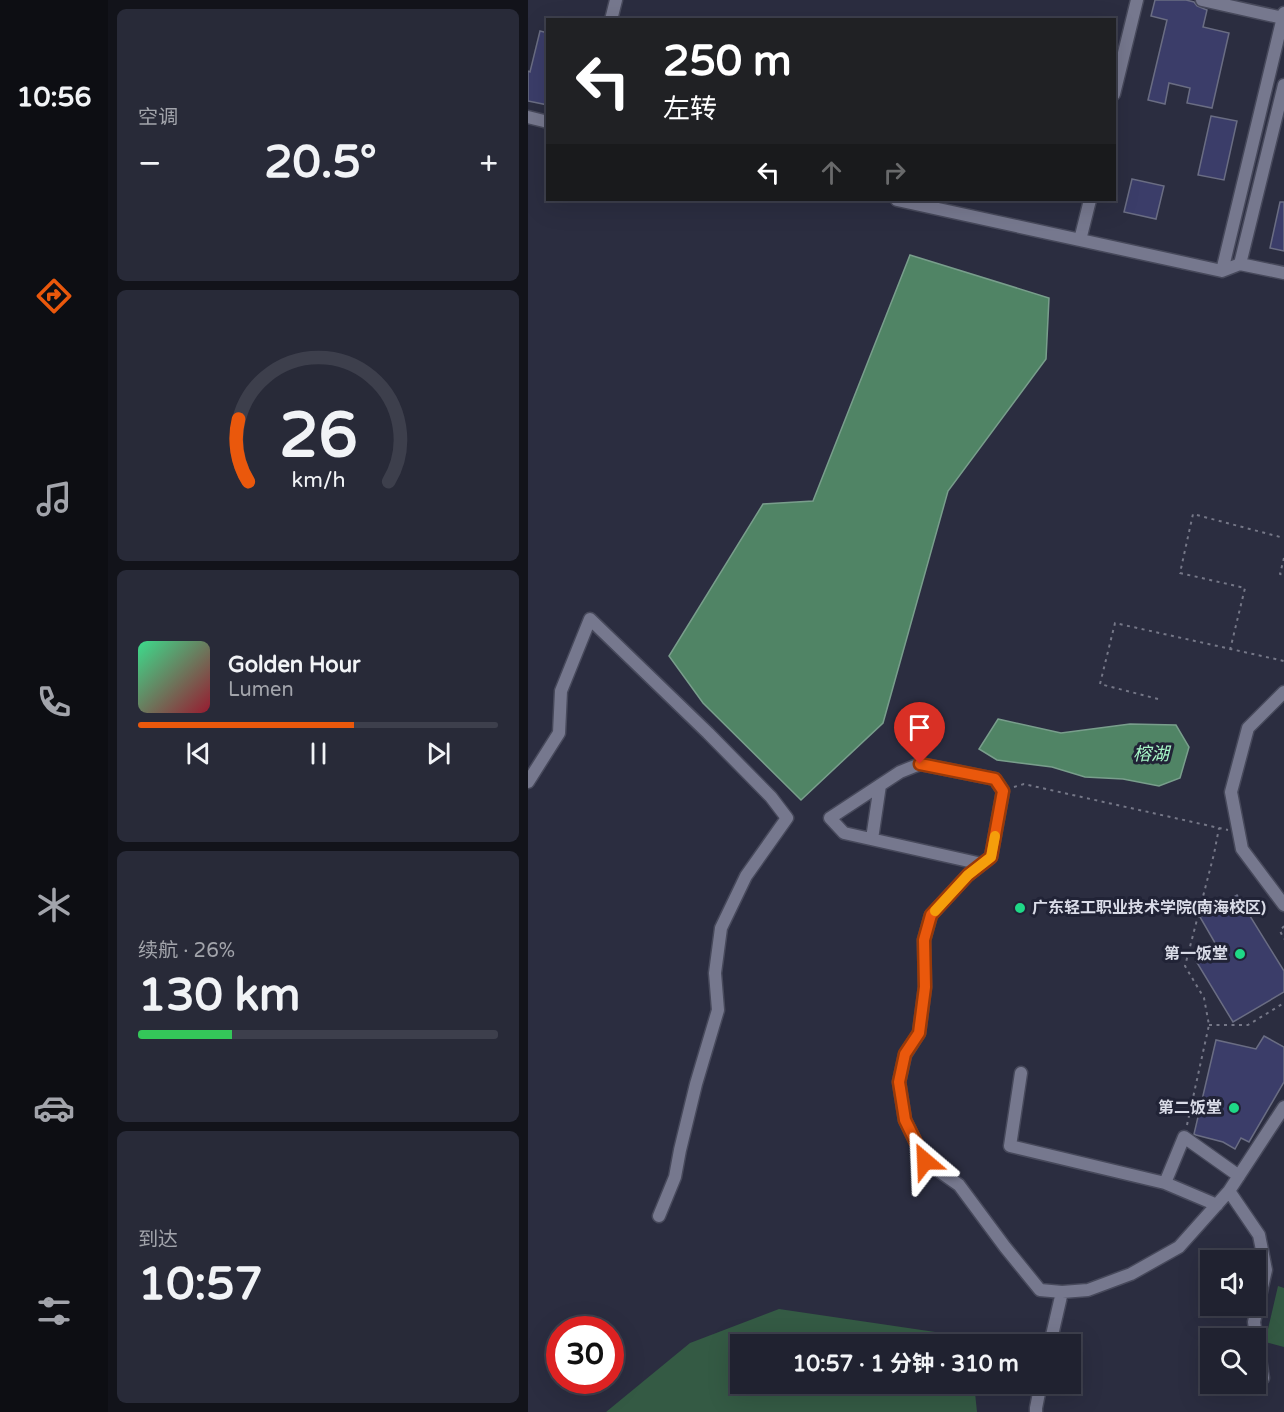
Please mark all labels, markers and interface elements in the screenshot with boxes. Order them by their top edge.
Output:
text: 250 m [663,36,792,87]
icon: left [564,42,642,120]
text: 10:56 [17,81,91,114]
text: 左转 [663,93,717,126]
text: 空调 [138,106,178,130]
text: 20.5° [264,136,377,190]
text: − [138,144,162,183]
text: + [479,144,498,183]
icon: left [752,156,785,189]
icon: ahead [815,156,848,189]
icon: right [878,156,911,189]
icon: directions [33,275,75,317]
text: 26 [279,400,357,475]
text: km/h [291,468,345,494]
icon: music [33,478,75,520]
text: Golden Hour [228,652,360,678]
text: Lumen [228,678,294,702]
icon: phone [33,681,75,723]
pin [894,702,945,764]
icon: arrive [903,711,936,744]
icon: previous [182,737,215,770]
icon: pause [302,737,335,770]
icon: next [422,737,455,770]
water label: 榕湖 [1133,743,1172,765]
icon: climate [33,884,75,926]
place label: 广东轻工职业技术学院(南海校区) [1032,898,1266,918]
marker: 广东轻工职业技术学院(南海校区) [1013,901,1027,915]
text: 续航 · 26% [138,939,235,963]
place label: 第一饭堂 [1164,944,1228,964]
marker: 第一饭堂 [1233,947,1247,961]
text: 130 km [138,969,300,1023]
icon: car [33,1087,75,1129]
place label: 第二饭堂 [1158,1098,1222,1118]
marker: 第二饭堂 [1227,1101,1241,1115]
position arrow [893,1129,957,1193]
text: 到达 [138,1228,178,1252]
map controls [1200,1250,1266,1394]
button: sound [1200,1250,1266,1316]
text: 10:57 [138,1258,263,1312]
icon: filters [33,1290,75,1332]
speed limit sign: 30 [546,1316,624,1394]
button: search [1200,1328,1266,1394]
text: 10:57 · 1 分钟 · 310 m [792,1351,1019,1377]

